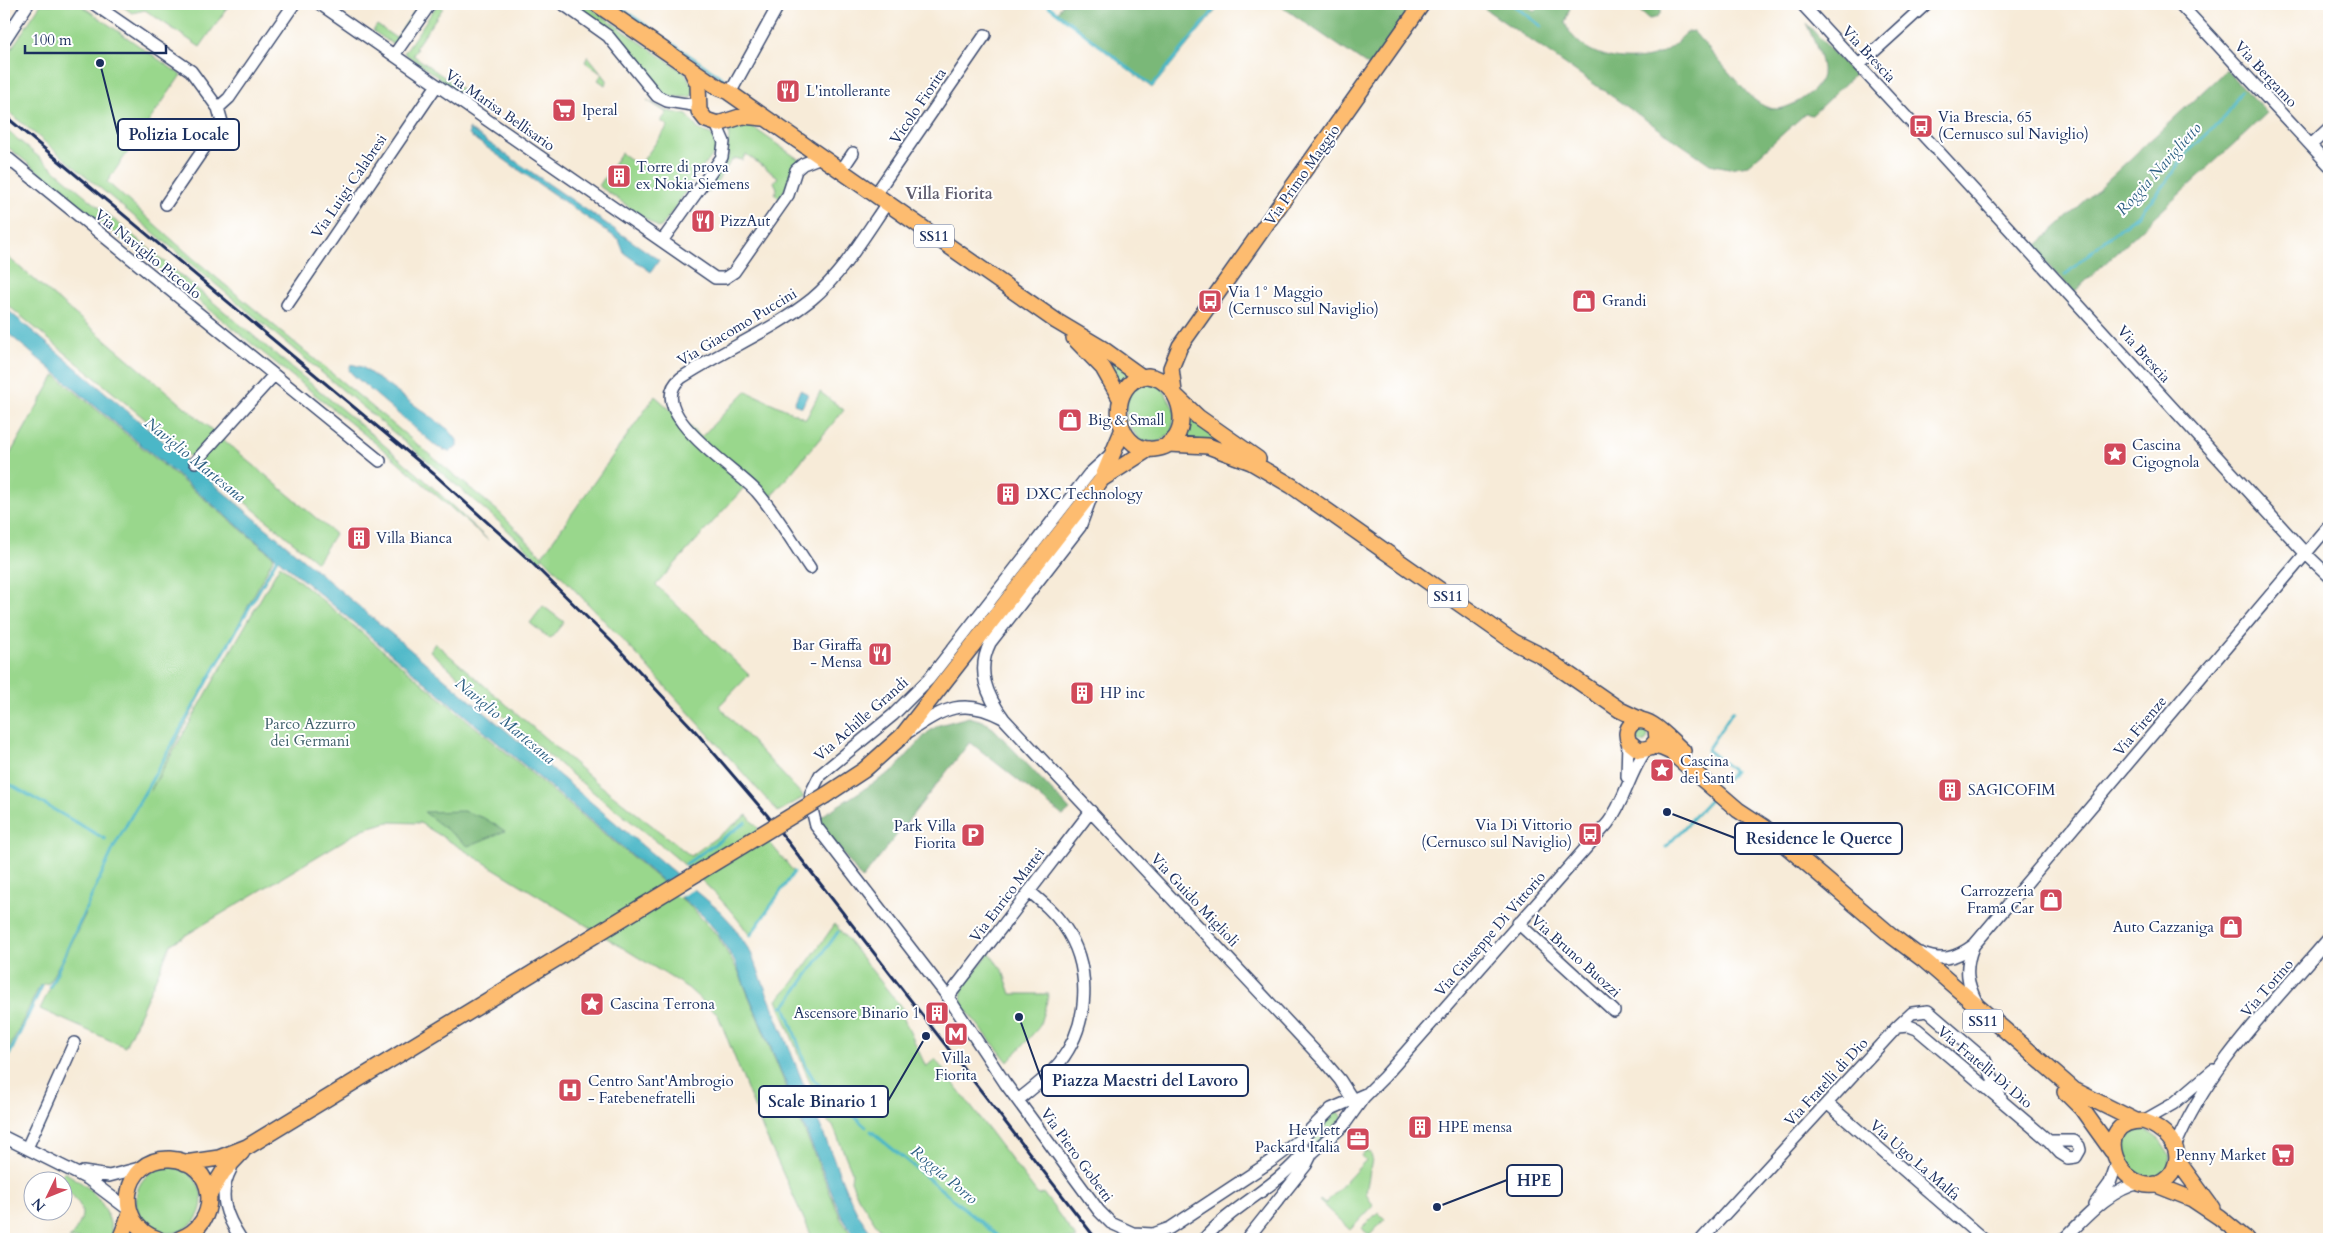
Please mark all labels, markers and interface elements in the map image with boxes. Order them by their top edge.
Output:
street label: Via Brescia [1838,21,1901,87]
scale bar [25,22,166,54]
text: 100 m [32,30,72,50]
street label: Via Bergamo [2230,36,2302,112]
street label: Vicolo Fiorita [885,64,951,148]
street label: Via Marisa Bellisario [441,65,559,155]
restaurant icon: L'intollerante [775,78,801,104]
place label: L'intollerante [806,81,891,101]
supermarket icon: Iperal [551,97,577,123]
place label: Iperal [582,100,618,120]
place label: Via Brescia, 65 (Cernusco sul Naviglio) [1938,107,2089,144]
bus stop icon: Via Brescia, 65 (Cernusco sul Naviglio) [1908,113,1934,139]
water label: Roggia Naviglietto [2111,117,2207,220]
callout: Polizia Locale [118,119,239,150]
street label: Via Primo Maggio [1260,121,1344,229]
text: Polizia Locale [129,124,230,146]
street label: Via Luigi Calabresi [307,130,391,242]
place label: Torre di prova ex Nokia Siemens [636,157,750,194]
building icon: Torre di prova ex Nokia Siemens [606,163,632,189]
district label: Villa Fiorita [905,183,993,205]
street label: Via Naviglio Piccolo [90,205,206,303]
restaurant icon: PizzAut [690,208,716,234]
place label: PizzAut [720,211,770,231]
road number: SS11 [914,225,954,248]
place label: Via 1° Maggio (Cernusco sul Naviglio) [1228,282,1379,319]
street label: Via Giacomo Puccini [674,283,800,371]
bus stop icon: Via 1° Maggio (Cernusco sul Naviglio) [1197,288,1223,314]
shop icon: Grandi [1571,288,1597,314]
place label: Grandi [1602,291,1647,311]
street label: Via Brescia [2113,321,2175,387]
shop icon: Big & Small [1057,407,1083,433]
place label: Big & Small [1088,410,1165,430]
water label: Naviglio Martesana [140,412,250,508]
place label: Cascina Cigognola [2132,435,2200,472]
place icon: Cascina Cigognola [2102,441,2128,467]
building icon: DXC Technology [995,481,1021,507]
place label: DXC Technology [1026,484,1143,504]
building icon: Villa Bianca [346,525,372,551]
place label: Villa Bianca [376,528,453,548]
road number: SS11 [1428,584,1468,608]
place label: Bar Giraffa - Mensa [792,635,863,672]
restaurant icon: Bar Giraffa - Mensa [867,641,893,667]
street label: Via Achille Grandi [810,672,912,766]
water label: Naviglio Martesana [450,673,560,769]
building icon: HP inc [1069,680,1095,706]
place label: HP inc [1100,683,1145,703]
street label: Via Firenze [2109,692,2171,760]
park label: Parco Azzurro dei Germani [264,714,356,751]
place label: Cascina dei Santi [1680,751,1735,788]
place icon: Cascina dei Santi [1649,757,1675,783]
building icon: SAGICOFIM [1937,777,1963,803]
place label: SAGICOFIM [1968,780,2055,800]
place label: Via Di Vittorio (Cernusco sul Naviglio) [1421,815,1572,852]
place label: Park Villa Fiorita [894,816,957,853]
bus stop icon: Via Di Vittorio (Cernusco sul Naviglio) [1577,821,1603,847]
parking icon: Park Villa Fiorita [960,822,986,848]
callout: Residence le Querce [1735,823,1902,854]
text: Residence le Querce [1746,828,1892,850]
street label: Via Enrico Mattei [965,844,1049,946]
street label: Via Guido Miglioli [1146,849,1244,951]
street label: Via Giuseppe Di Vittorio [1430,867,1550,1001]
place label: Carrozzeria Frama Car [1961,881,2035,918]
shop icon: Carrozzeria Frama Car [2038,887,2064,913]
street label: Via Bruno Buozzi [1527,910,1625,1002]
shop icon: Auto Cazzaniga [2218,914,2244,940]
place label: Auto Cazzaniga [2113,917,2215,937]
street label: Via Torino [2236,955,2298,1021]
place icon: Cascina Terrona [579,991,605,1017]
place label: Cascina Terrona [610,994,715,1014]
building icon: Ascensore Binario 1 [924,1000,950,1026]
place label: Ascensore Binario 1 [794,1003,920,1023]
road number: SS11 [1963,1009,2003,1032]
metro station icon: Villa Fiorita [943,1021,969,1047]
street label: Via Fratelli Di Dio [1933,1021,2037,1113]
street label: Via Fratelli di Dio [1780,1033,1872,1131]
place label: Villa Fiorita [935,1048,977,1085]
callout: Piazza Maestri del Lavoro [1042,1065,1248,1096]
text: Piazza Maestri del Lavoro [1052,1070,1238,1092]
place label: Centro Sant'Ambrogio - Fatebenefratelli [588,1071,734,1108]
hospital icon: Centro Sant'Ambrogio - Fatebenefratelli [557,1077,583,1103]
callout: Scale Binario 1 [759,1086,888,1117]
text: Scale Binario 1 [768,1091,878,1113]
street label: Via Piero Gobetti [1036,1104,1118,1206]
building icon: HPE mensa [1407,1114,1433,1140]
street label: Via Ugo La Malfa [1866,1115,1965,1205]
place label: HPE mensa [1438,1117,1513,1137]
place label: Hewlett Packard Italia [1255,1120,1341,1157]
office icon: Hewlett Packard Italia [1345,1126,1371,1152]
water label: Roggia Porro [906,1140,983,1210]
supermarket icon: Penny Market [2270,1142,2296,1168]
place label: Penny Market [2176,1145,2266,1165]
callout: HPE [1507,1165,1562,1196]
north arrow [22,1170,72,1220]
text: HPE [1517,1170,1551,1192]
text: N [28,1194,50,1215]

